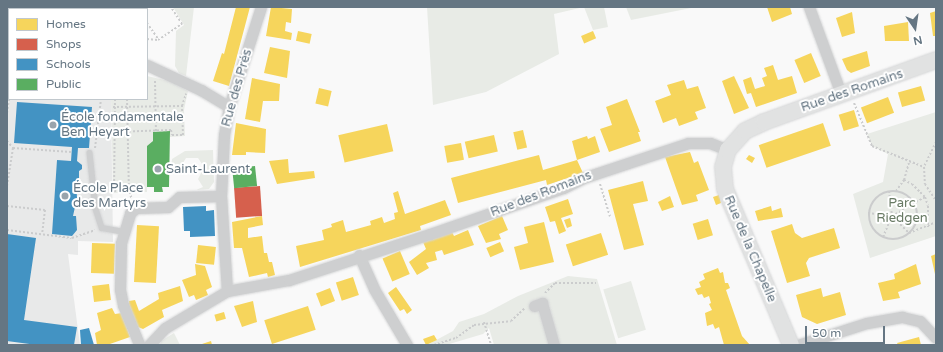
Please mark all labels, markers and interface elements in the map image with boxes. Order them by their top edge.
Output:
legend [8,8,148,100]
north arrow [895,8,935,48]
text: Homes [46,17,86,31]
text: N [912,33,924,48]
text: Shops [46,37,81,51]
street label: Rue des Prés [218,47,256,129]
text: Schools [46,57,90,71]
street label: Rue des Romains [799,66,905,116]
text: Public [46,77,81,91]
place label: École fondamentale Ben Heyart [61,110,184,141]
marker: École fondamentale Ben Heyart [48,120,58,130]
place label: Saint-Laurent [166,161,250,177]
marker: Saint-Laurent [153,164,163,174]
street label: Rue des Romains [488,168,594,220]
place label: École Place des Martyrs [73,181,146,212]
marker: École Place des Martyrs [60,191,70,201]
street label: Rue de la Chapelle [720,193,780,305]
park label: Parc Riedgen [876,196,928,227]
scale bar [807,318,887,344]
text: 50 m [812,326,841,340]

